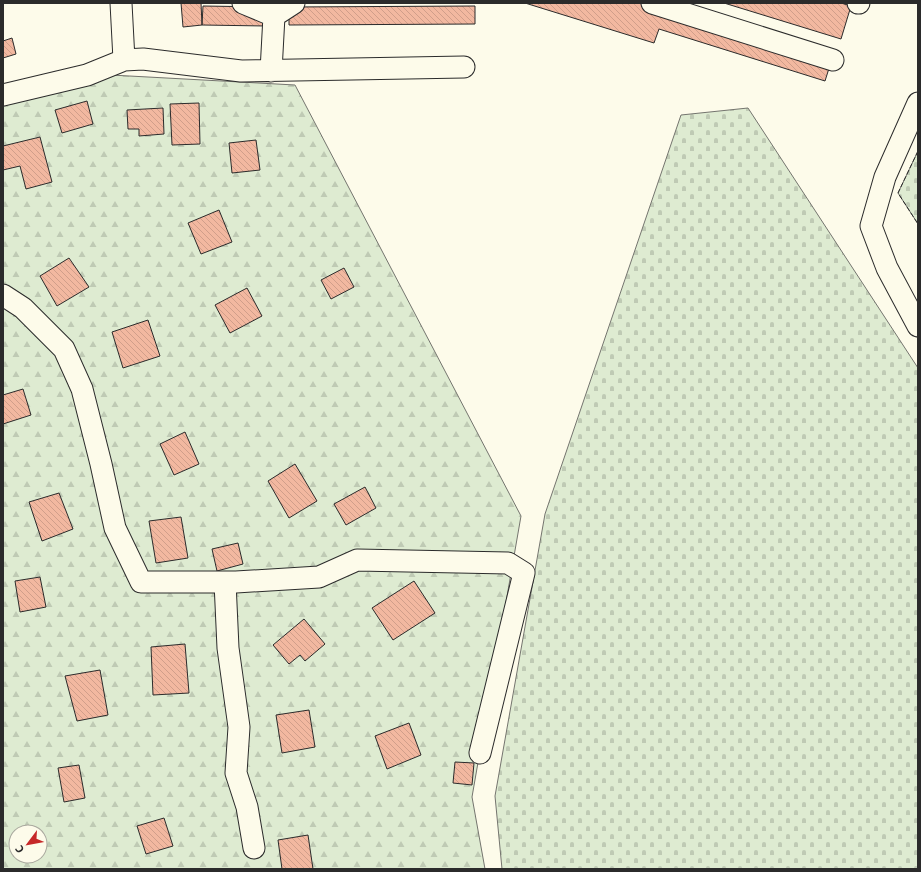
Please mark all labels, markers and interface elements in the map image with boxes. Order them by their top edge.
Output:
north arrow [8,824,48,864]
text: С [12,843,27,856]

